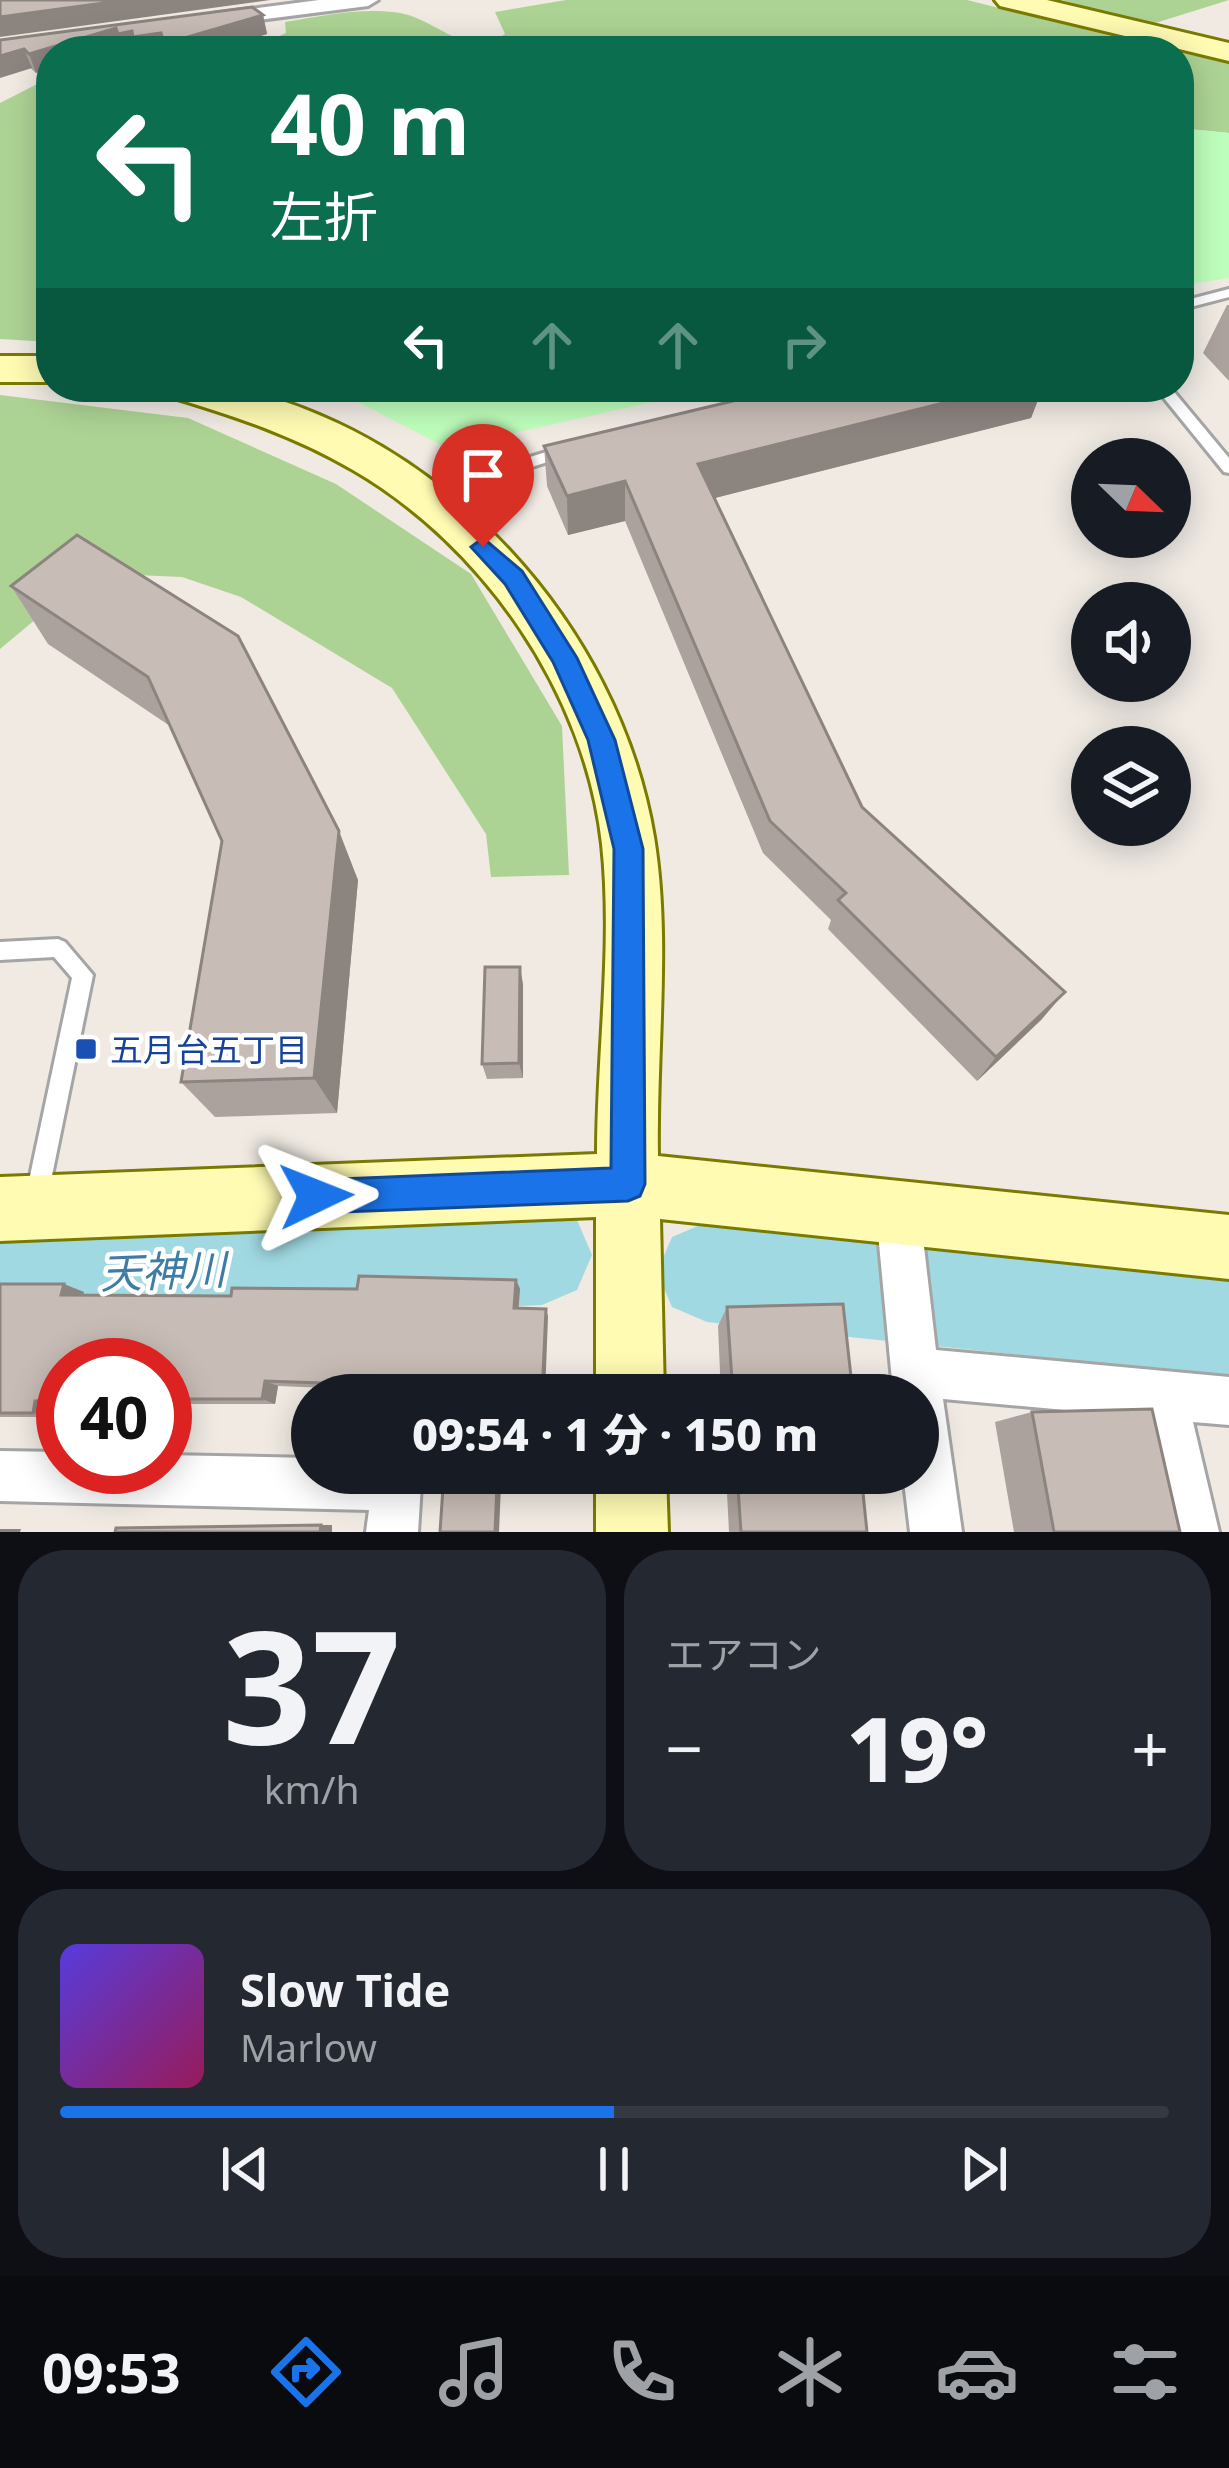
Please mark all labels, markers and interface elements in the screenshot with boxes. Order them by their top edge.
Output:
text: 40 m [270,65,470,180]
icon: left [72,84,228,240]
text: 左折 [270,179,378,253]
icon: left [393,312,459,378]
icon: ahead [519,312,585,378]
icon: ahead [645,312,711,378]
icon: right [771,312,837,378]
pin [432,424,534,547]
north arrow [1071,438,1191,558]
map controls [1071,438,1191,846]
icon: arrive [450,442,516,508]
button: sound [1071,582,1191,702]
button: layers [1071,726,1191,846]
place label: 五月台五丁目 [110,1027,308,1072]
marker: 五月台五丁目 [73,1036,99,1062]
position arrow [253,1133,379,1259]
water label: 天神川 [99,1239,231,1301]
speed limit sign: 40 [36,1338,192,1494]
text: 09:54 · 1 分 · 150 m [412,1403,818,1464]
text: 37 [223,1577,401,1790]
text: エアコン [666,1627,822,1680]
text: 19° [846,1686,988,1808]
text: − [666,1702,703,1792]
text: + [1131,1702,1169,1792]
text: km/h [264,1762,360,1815]
text: Slow Tide [240,1959,450,2020]
text: Marlow [240,2020,377,2073]
icon: previous [212,2136,278,2202]
icon: pause [581,2136,647,2202]
icon: next [951,2136,1017,2202]
icon: directions [264,2330,348,2414]
icon: music [432,2330,516,2414]
icon: phone [600,2330,684,2414]
icon: climate [768,2330,852,2414]
icon: car [935,2330,1019,2414]
icon: filters [1103,2330,1187,2414]
text: 09:53 [42,2335,181,2409]

